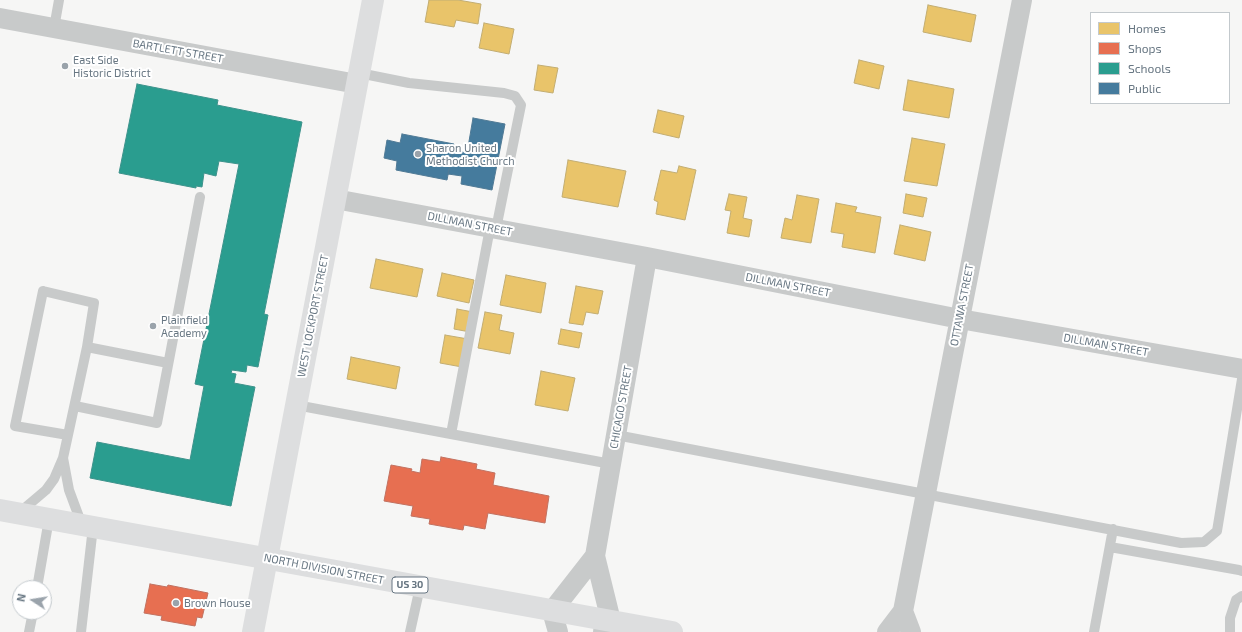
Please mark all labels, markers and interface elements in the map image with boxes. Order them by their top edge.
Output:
legend [1090,12,1230,104]
text: Homes [1128,21,1166,35]
street label: BARTLETT STREET [132,37,224,65]
text: Shops [1128,41,1162,55]
place label: East Side Historic District [73,53,151,79]
marker: East Side Historic District [60,61,70,71]
text: Schools [1128,61,1171,75]
text: Public [1128,81,1161,95]
place label: Sharon United Methodist Church [426,141,515,167]
marker: Sharon United Methodist Church [413,149,423,159]
street label: DILLMAN STREET [426,209,514,239]
street label: WEST LOCKPORT STREET [295,254,331,378]
street label: OTTAWA STREET [948,263,976,347]
street label: DILLMAN STREET [744,270,832,300]
place label: Plainfield Academy [161,313,208,339]
marker: Plainfield Academy [148,321,158,331]
street label: DILLMAN STREET [1062,331,1150,359]
street label: CHICAGO STREET [607,364,635,450]
street label: NORTH DIVISION STREET [263,551,385,587]
road number: US 30 [392,577,428,593]
north arrow [12,580,52,620]
text: N [14,592,28,603]
place label: Brown House [184,596,251,610]
marker: Brown House [171,598,181,608]

